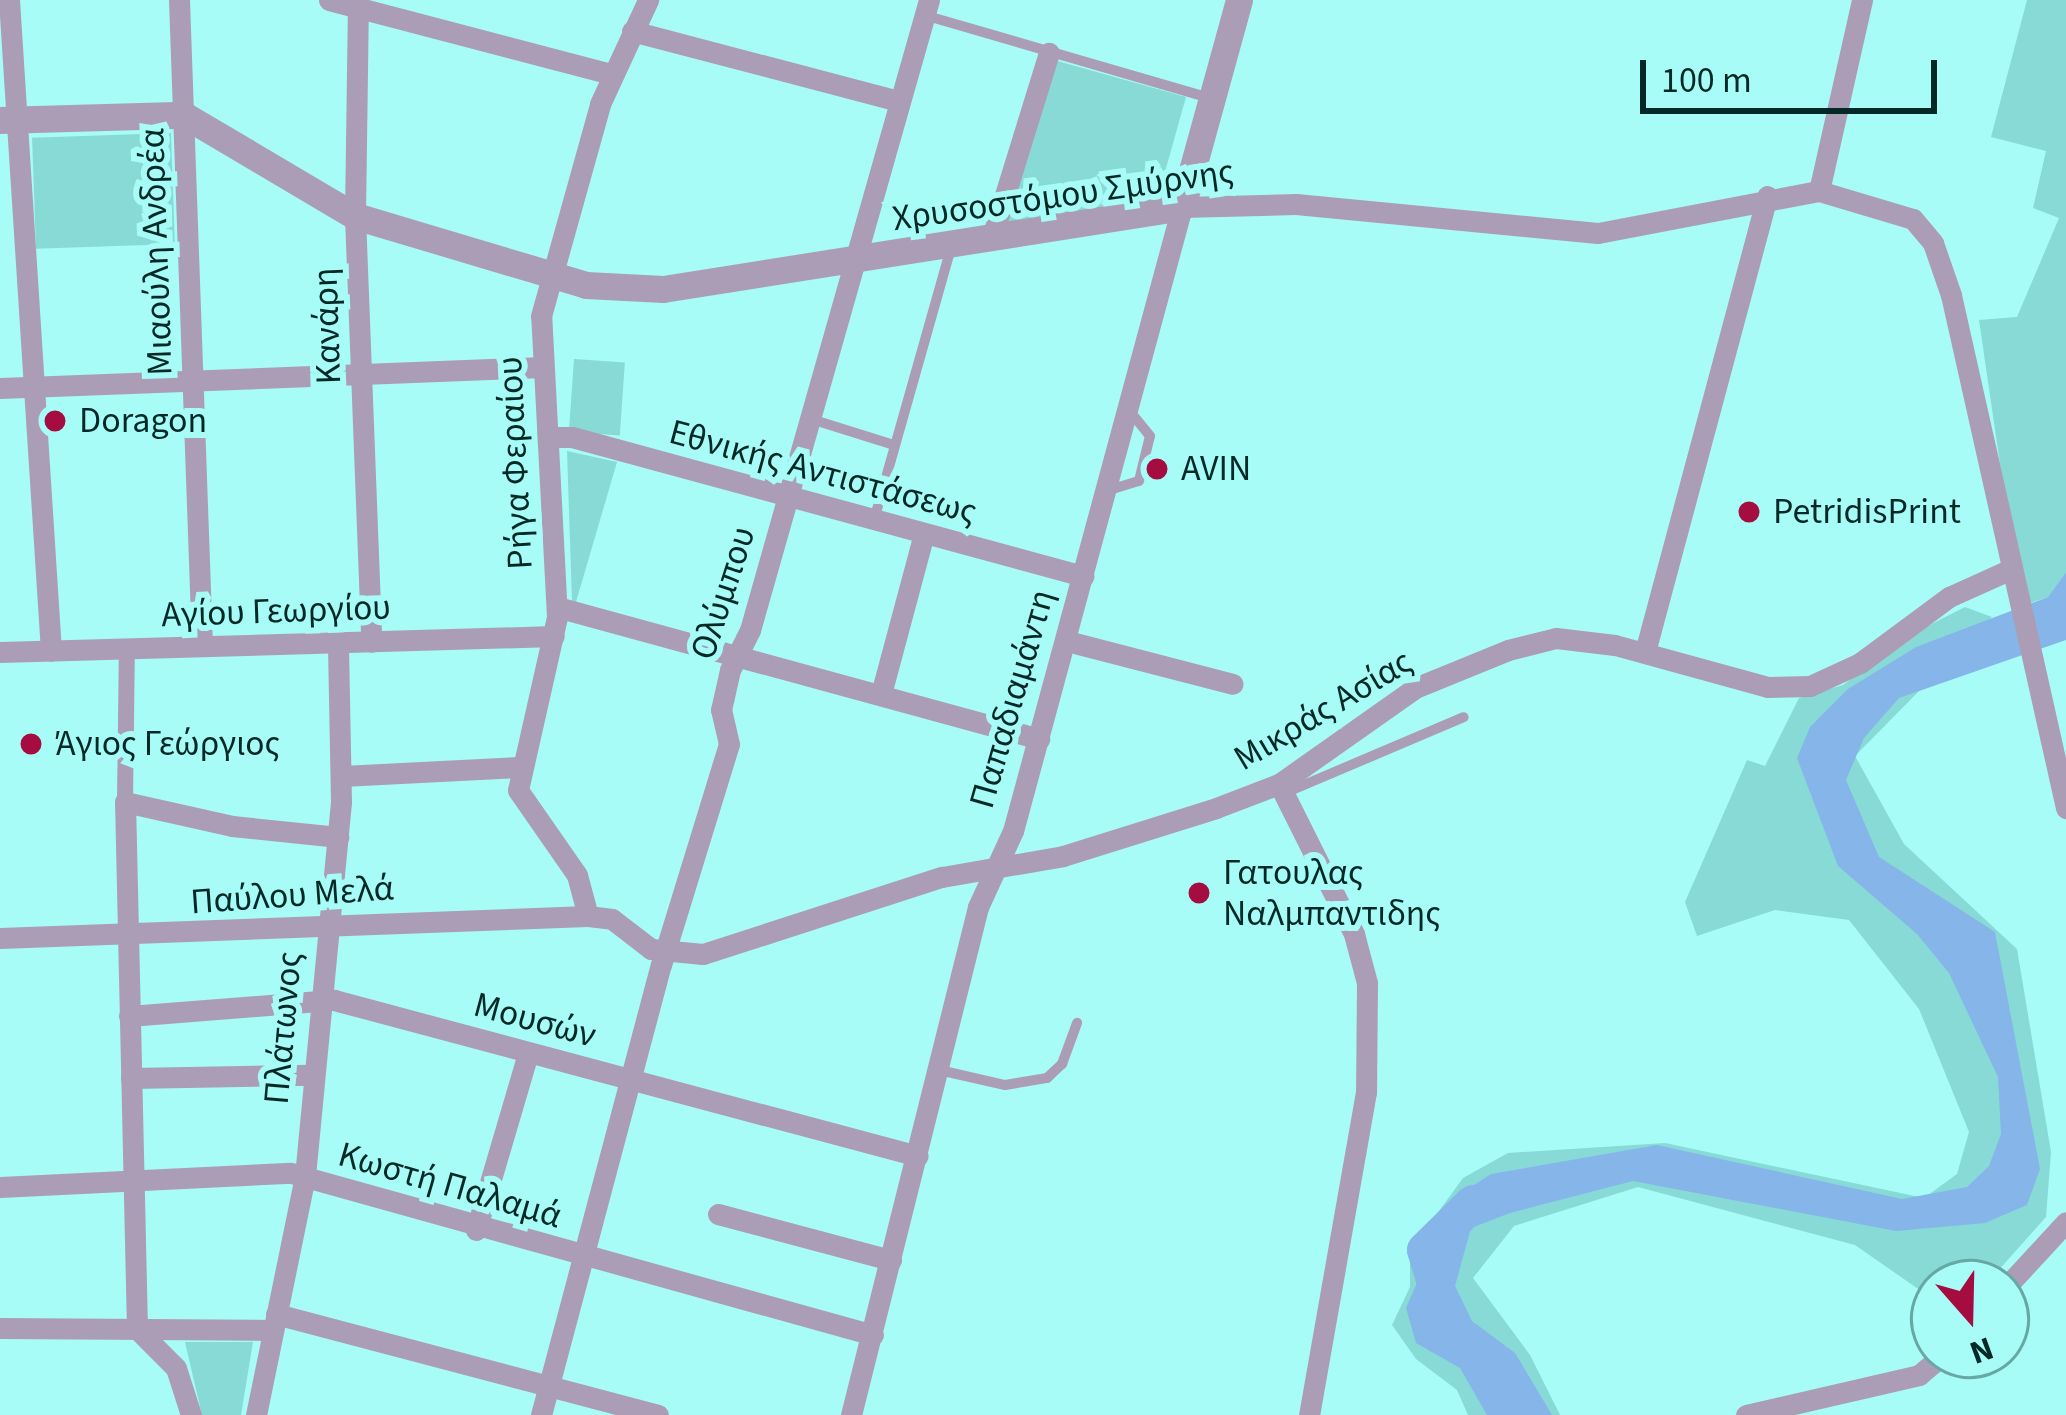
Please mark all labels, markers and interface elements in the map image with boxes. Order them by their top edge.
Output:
scale bar [1646,36,1943,110]
text: 100 m [1661,55,1752,106]
street label: Μιαούλη Ανδρέα [130,128,182,376]
street label: Χρυσοστόμου Σμύρνης [890,150,1236,240]
street label: Κανάρη [303,267,351,385]
street label: Ρήγα Φεραίου [488,355,542,571]
place label: Doragon [79,399,207,443]
marker: Doragon [42,408,68,434]
street label: Εθνικής Αντιστάσεως [665,410,981,534]
place label: AVIN [1181,447,1251,491]
marker: AVIN [1144,456,1170,482]
place label: PetridisPrint [1773,490,1961,534]
marker: PetridisPrint [1736,499,1762,525]
street label: Ολύμπου [681,521,765,665]
street label: Αγίου Γεωργίου [161,585,391,637]
street label: Παπαδιαμάντη [960,585,1064,813]
street label: Μικράς Ασίας [1226,640,1420,780]
place label: Άγιος Γεώργιος [55,722,280,766]
marker: Άγιος Γεώργιος [18,731,44,757]
place label: Γατουλας Ναλμπαντιδης [1223,850,1441,935]
street label: Παύλου Μελά [189,866,395,924]
marker: Γατουλας Ναλμπαντιδης [1186,880,1212,906]
street label: Πλάτωνος [255,950,311,1106]
street label: Μουσών [469,983,601,1057]
street label: Κωστή Παλαμά [334,1133,566,1237]
north arrow [1910,1259,2030,1379]
text: N [1963,1325,2000,1376]

